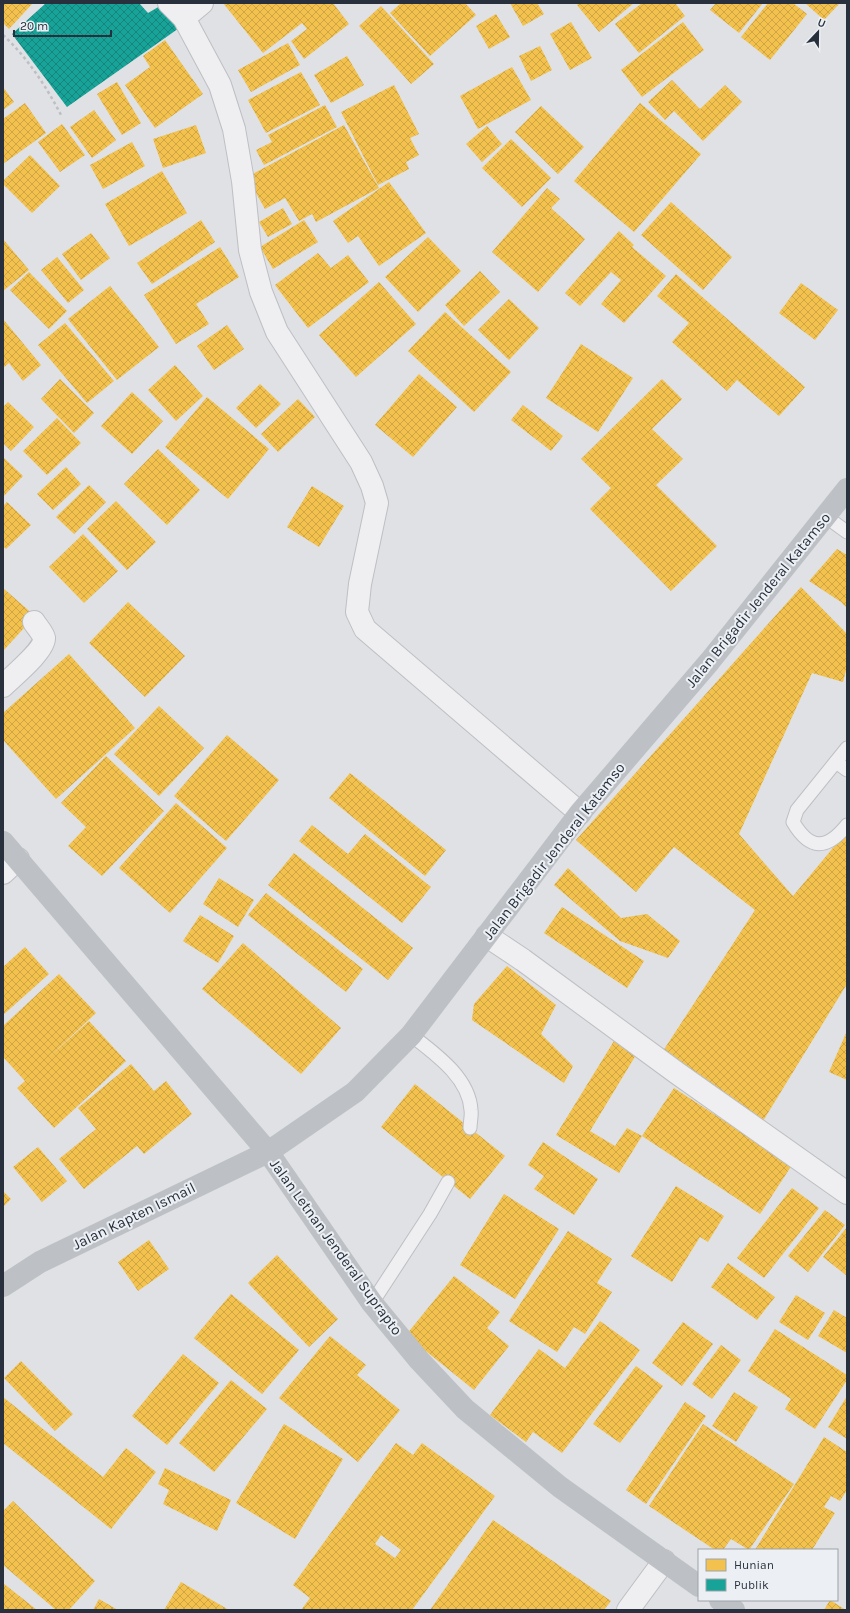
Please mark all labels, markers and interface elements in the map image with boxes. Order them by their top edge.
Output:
scale bar [14,12,111,38]
north arrow [798,12,838,52]
text: U [816,16,828,31]
text: 20 m [20,19,48,33]
street label: Jalan Brigadir Jenderal Katamso [682,509,834,691]
street label: Jalan Brigadir Jenderal Katamso [479,759,629,943]
street label: Jalan Letnan Jenderal Suprapto [266,1155,406,1339]
street label: Jalan Kapten Ismail [70,1178,198,1254]
legend [698,1549,838,1601]
text: Hunian [734,1558,774,1572]
text: Publik [734,1578,769,1592]

